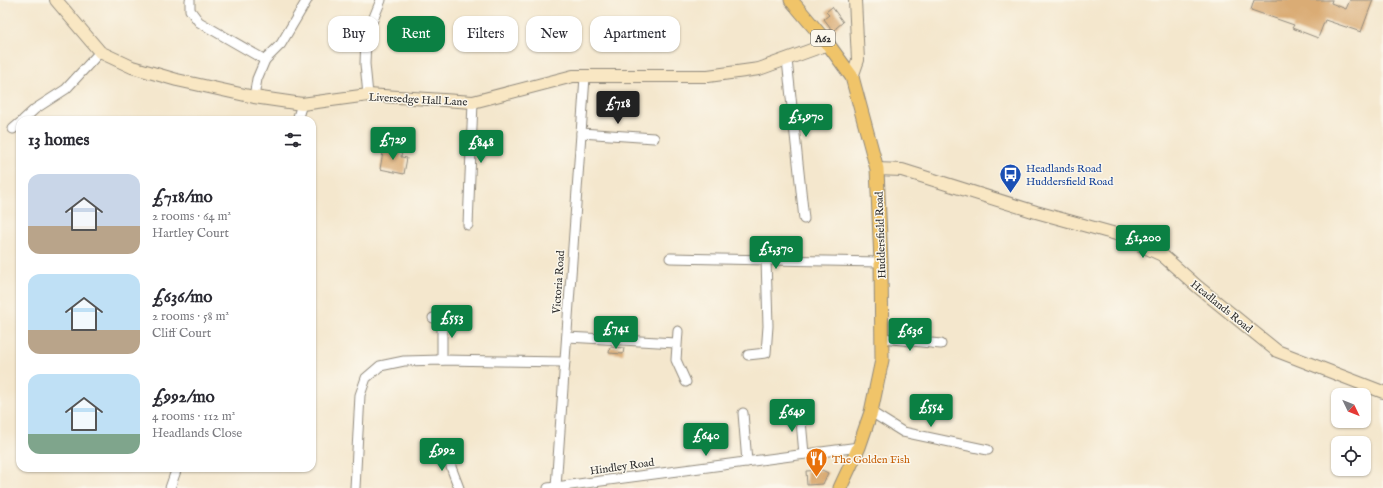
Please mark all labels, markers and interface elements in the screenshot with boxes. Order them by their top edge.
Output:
chip: Buy [328,16,379,52]
chip: Rent [387,16,445,52]
chip: Filters [453,16,518,52]
chip: New [526,16,582,52]
chip: Apartment [590,16,680,52]
road number: A62 [811,30,835,46]
street label: Liversedge Hall Lane [368,90,468,110]
pin: £718 [594,91,642,125]
text: £718 [605,95,631,112]
pin: £1,970 [773,104,839,138]
text: £1,970 [788,108,824,125]
pin: £729 [369,127,417,161]
icon: filters [282,129,304,151]
text: 13 homes [28,130,89,151]
pin: £848 [457,130,505,164]
text: £729 [380,131,406,148]
text: £848 [468,134,494,151]
bus stop icon: Headlands Road Huddersfield Road [997,161,1023,194]
place label: Headlands Road Huddersfield Road [1026,162,1113,189]
text: £718/mo [152,187,213,208]
icon: home [60,190,108,238]
street label: Huddersfield Road [872,191,890,279]
text: 2 rooms · 64 m² [152,208,231,225]
text: Hartley Court [152,225,229,242]
pin: £1,200 [1110,225,1176,259]
text: £1,200 [1125,229,1161,246]
pin: £1,370 [743,236,809,270]
text: £1,370 [759,240,793,257]
street label: Victoria Road [550,250,568,315]
street label: Headlands Road [1188,278,1255,336]
text: £636/mo [152,287,213,308]
icon: home [60,290,108,338]
pin: £553 [428,305,476,339]
text: 2 rooms · 58 m² [152,308,229,325]
text: £553 [440,309,464,326]
pin: £741 [592,316,640,350]
pin: £636 [886,318,934,352]
text: £741 [603,320,629,337]
text: £636 [898,322,922,339]
text: Cliff Court [152,325,211,342]
text: £992/mo [152,387,215,408]
north arrow [1331,388,1371,428]
map controls [1331,388,1371,476]
icon: home [60,390,108,438]
pin: £554 [907,394,955,428]
text: £554 [919,398,943,415]
pin: £649 [768,399,816,433]
text: £649 [779,403,805,420]
text: 4 rooms · 112 m² [152,408,235,425]
pin: £640 [682,423,730,457]
text: Headlands Close [152,425,242,442]
text: £640 [692,427,720,444]
button: locate [1331,436,1371,476]
pin: £992 [418,438,466,472]
text: £992 [429,442,455,459]
restaurant icon: The Golden Fish [803,446,829,479]
place label: The Golden Fish [832,453,910,467]
street label: Hindley Road [589,456,655,478]

